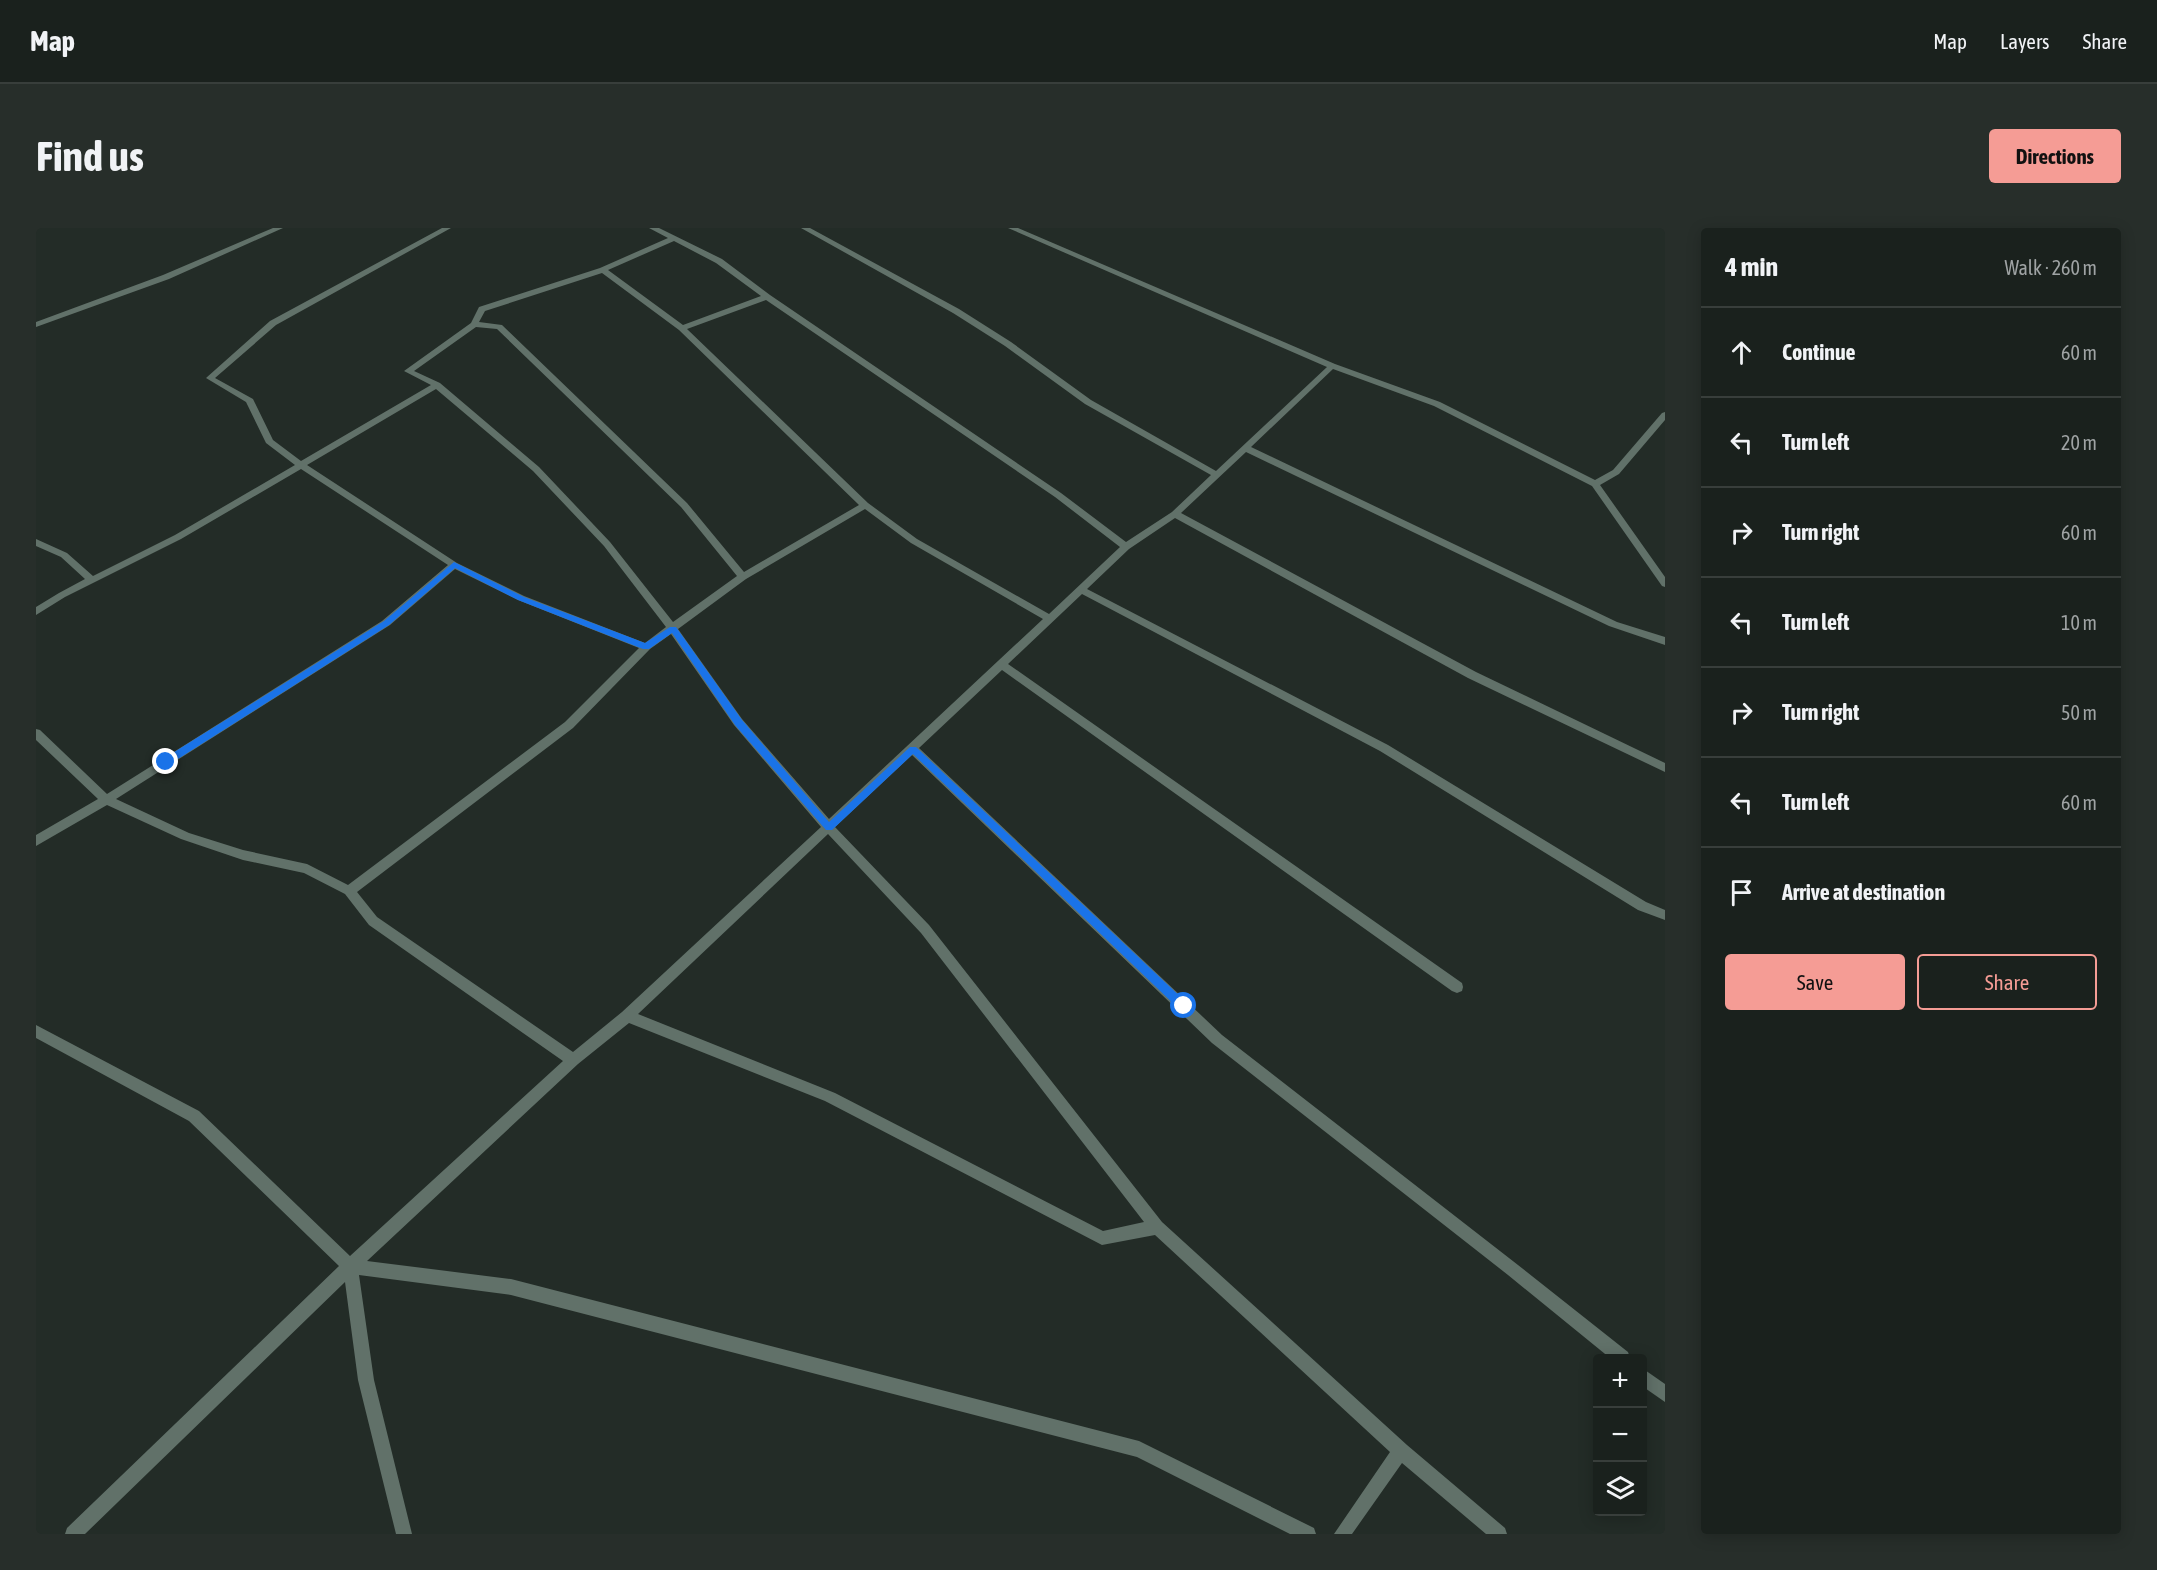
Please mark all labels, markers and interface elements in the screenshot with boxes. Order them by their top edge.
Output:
text: Map [30,25,75,57]
text: Map [1933,29,1967,53]
text: Layers [2000,29,2050,53]
text: Share [2083,29,2127,53]
button: Directions [1989,129,2121,183]
text: Find us [36,132,144,180]
text: 4 min [1725,252,1778,282]
text: Walk · 260 m [2005,256,2097,279]
icon: ahead [1725,336,1758,369]
text: Continue [1782,339,1856,365]
text: 60 m [2061,341,2097,364]
icon: left [1725,426,1758,459]
text: Turn left [1782,429,1849,455]
text: 20 m [2061,431,2097,454]
icon: right [1725,516,1758,549]
text: Turn right [1782,519,1859,545]
text: 60 m [2061,521,2097,544]
icon: left [1725,606,1758,639]
text: Turn left [1782,609,1849,635]
text: 10 m [2061,611,2097,634]
icon: right [1725,696,1758,729]
text: Turn right [1782,699,1859,725]
text: 50 m [2061,701,2097,724]
route end [152,748,178,774]
icon: left [1725,786,1758,819]
text: Turn left [1782,789,1849,815]
text: 60 m [2061,791,2097,814]
icon: arrive [1725,876,1758,909]
text: Arrive at destination [1782,879,1945,905]
button: Save [1725,954,1905,1010]
button: Share [1917,954,2097,1010]
route start [1170,992,1196,1018]
map controls [1593,1354,1647,1516]
button: + [1593,1354,1647,1408]
button: − [1593,1408,1647,1462]
button: layers [1593,1462,1647,1516]

